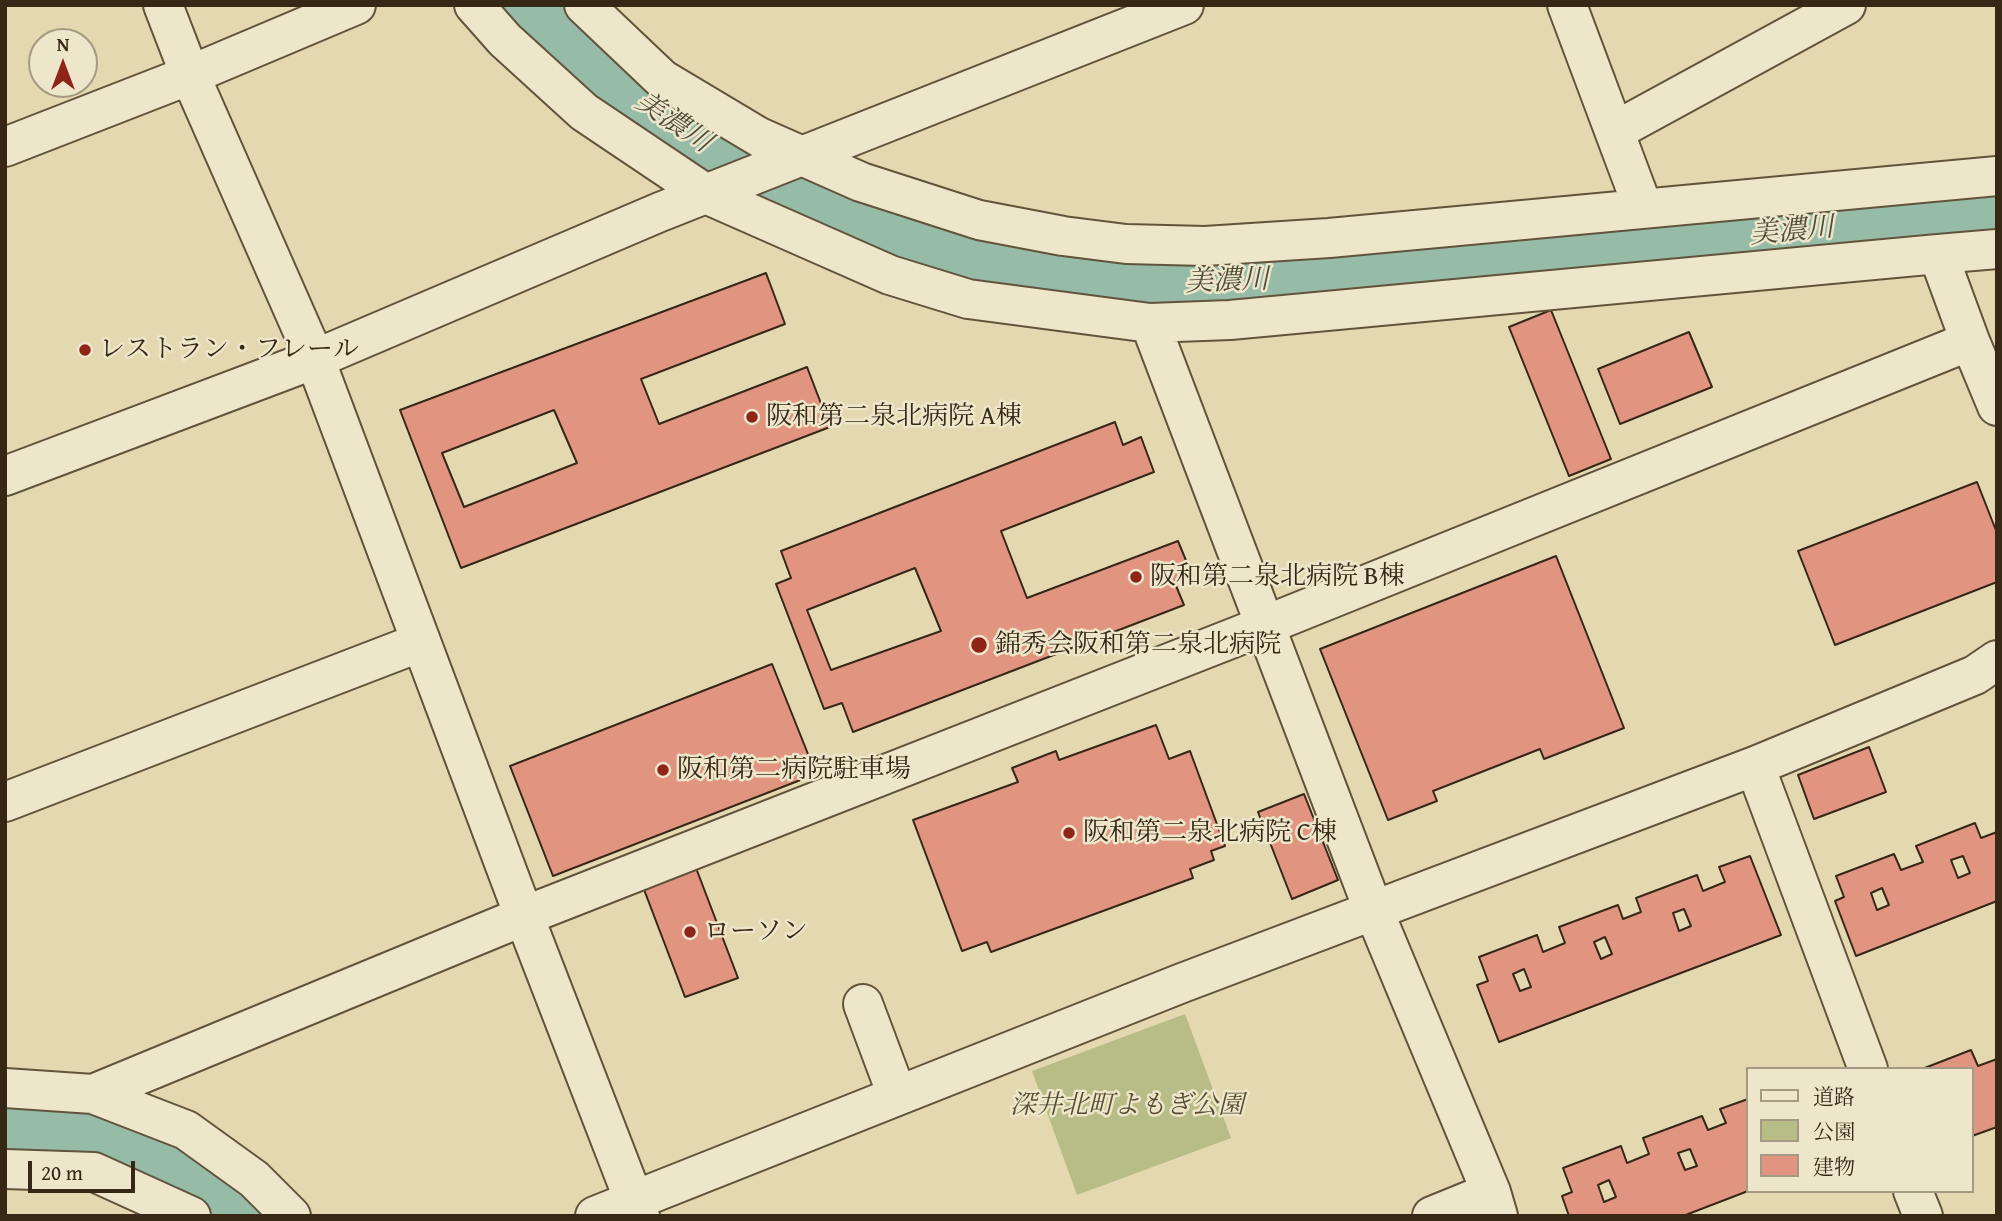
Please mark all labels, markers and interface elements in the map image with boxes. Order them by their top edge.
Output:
north arrow [28,28,98,98]
text: N [57,30,69,58]
water label: 美濃川 [629,86,717,160]
water label: 美濃川 [1749,212,1835,252]
water label: 美濃川 [1184,264,1270,300]
place label: レストラン・フレール [99,334,359,366]
marker: レストラン・フレール [77,342,93,358]
place label: 阪和第二泉北病院 A棟 [766,401,1021,433]
marker: 阪和第二泉北病院 A棟 [744,409,760,425]
place label: 阪和第二泉北病院 B棟 [1150,561,1404,593]
marker: 阪和第二泉北病院 B棟 [1128,569,1144,585]
place label: 錦秀会阪和第二泉北病院 [995,629,1281,661]
marker: 錦秀会阪和第二泉北病院 [969,635,989,655]
place label: 阪和第二病院駐車場 [677,754,911,786]
marker: 阪和第二病院駐車場 [655,762,671,778]
place label: 阪和第二泉北病院 C棟 [1083,817,1337,849]
marker: 阪和第二泉北病院 C棟 [1061,825,1077,841]
place label: ローソン [704,916,808,948]
marker: ローソン [682,924,698,940]
legend [1746,1067,1974,1193]
text: 道路 [1813,1081,1855,1112]
park label: 深井北町よもぎ公園 [1010,1090,1244,1122]
text: 公園 [1813,1116,1855,1147]
scale bar [32,1148,138,1192]
text: 建物 [1813,1151,1855,1182]
text: 20 m [41,1157,83,1188]

